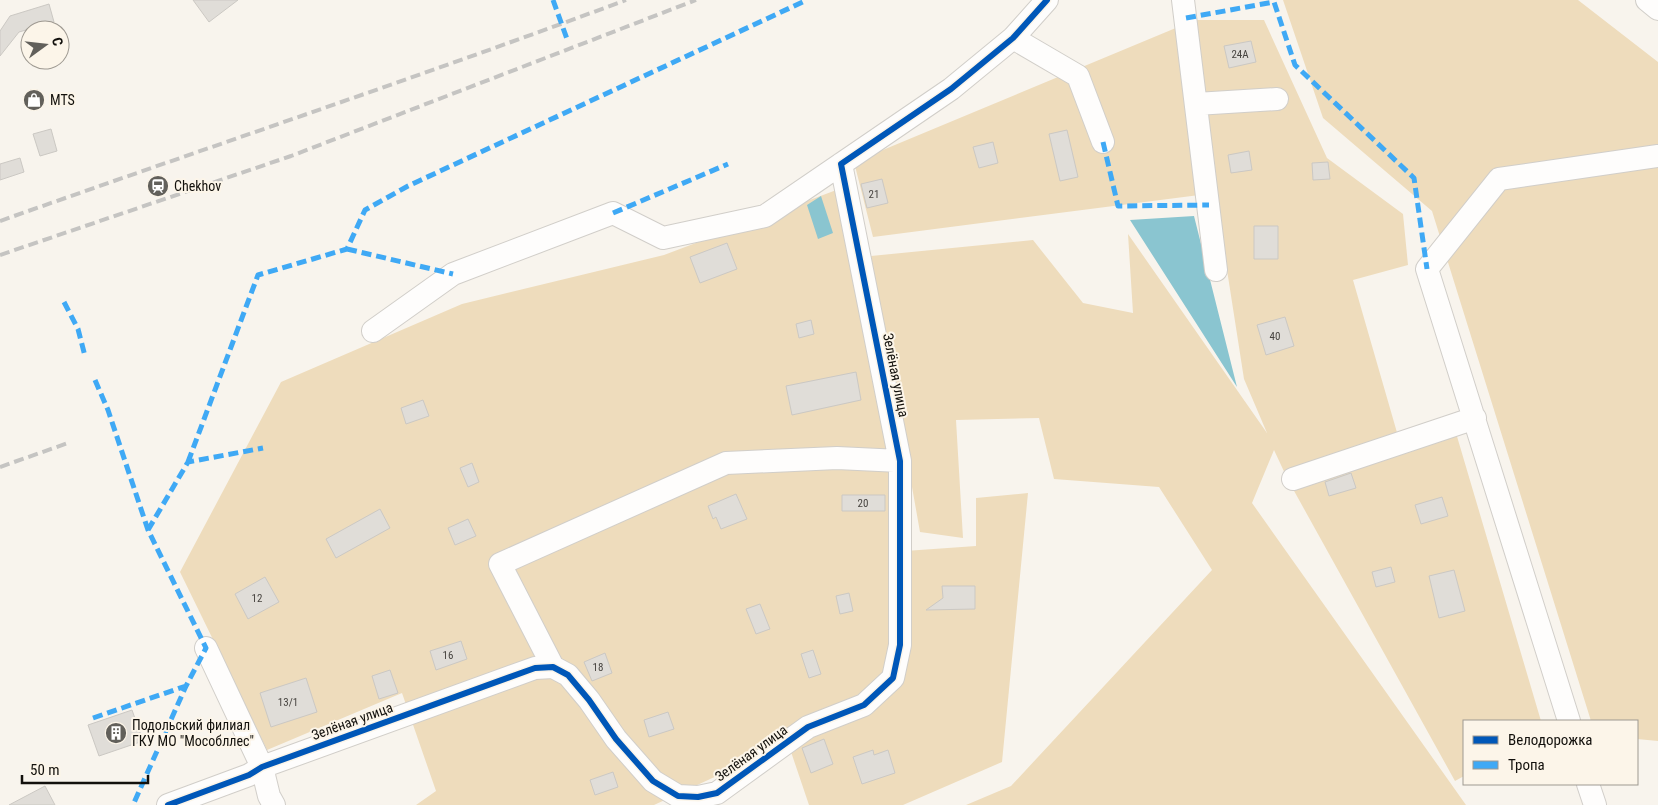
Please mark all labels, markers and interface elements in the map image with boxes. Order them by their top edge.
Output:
north arrow [20,20,70,70]
text: С [49,36,66,48]
house number: 24А [1231,48,1249,61]
shop icon: MTS [22,88,46,112]
place label: MTS [50,92,75,108]
station icon: Chekhov [146,174,170,198]
place label: Chekhov [174,178,221,194]
house number: 21 [869,188,879,201]
house number: 40 [1270,330,1280,343]
street label: Зелёная улица [880,332,912,418]
house number: 20 [858,497,868,510]
house number: 12 [252,592,262,605]
house number: 16 [443,649,453,662]
house number: 18 [593,661,603,674]
house number: 13/1 [278,696,298,709]
street label: Зелёная улица [309,699,395,743]
place label: Подольский филиал ГКУ МО "Мособллес" [132,717,254,749]
legend [1463,720,1638,785]
building icon: Подольский филиал ГКУ МО "Мособллес" [104,721,128,745]
street label: Зелёная улица [712,721,790,785]
text: Велодорожка [1508,731,1593,749]
scale bar [22,752,149,784]
text: Тропа [1508,756,1545,774]
text: 50 m [30,761,60,779]

